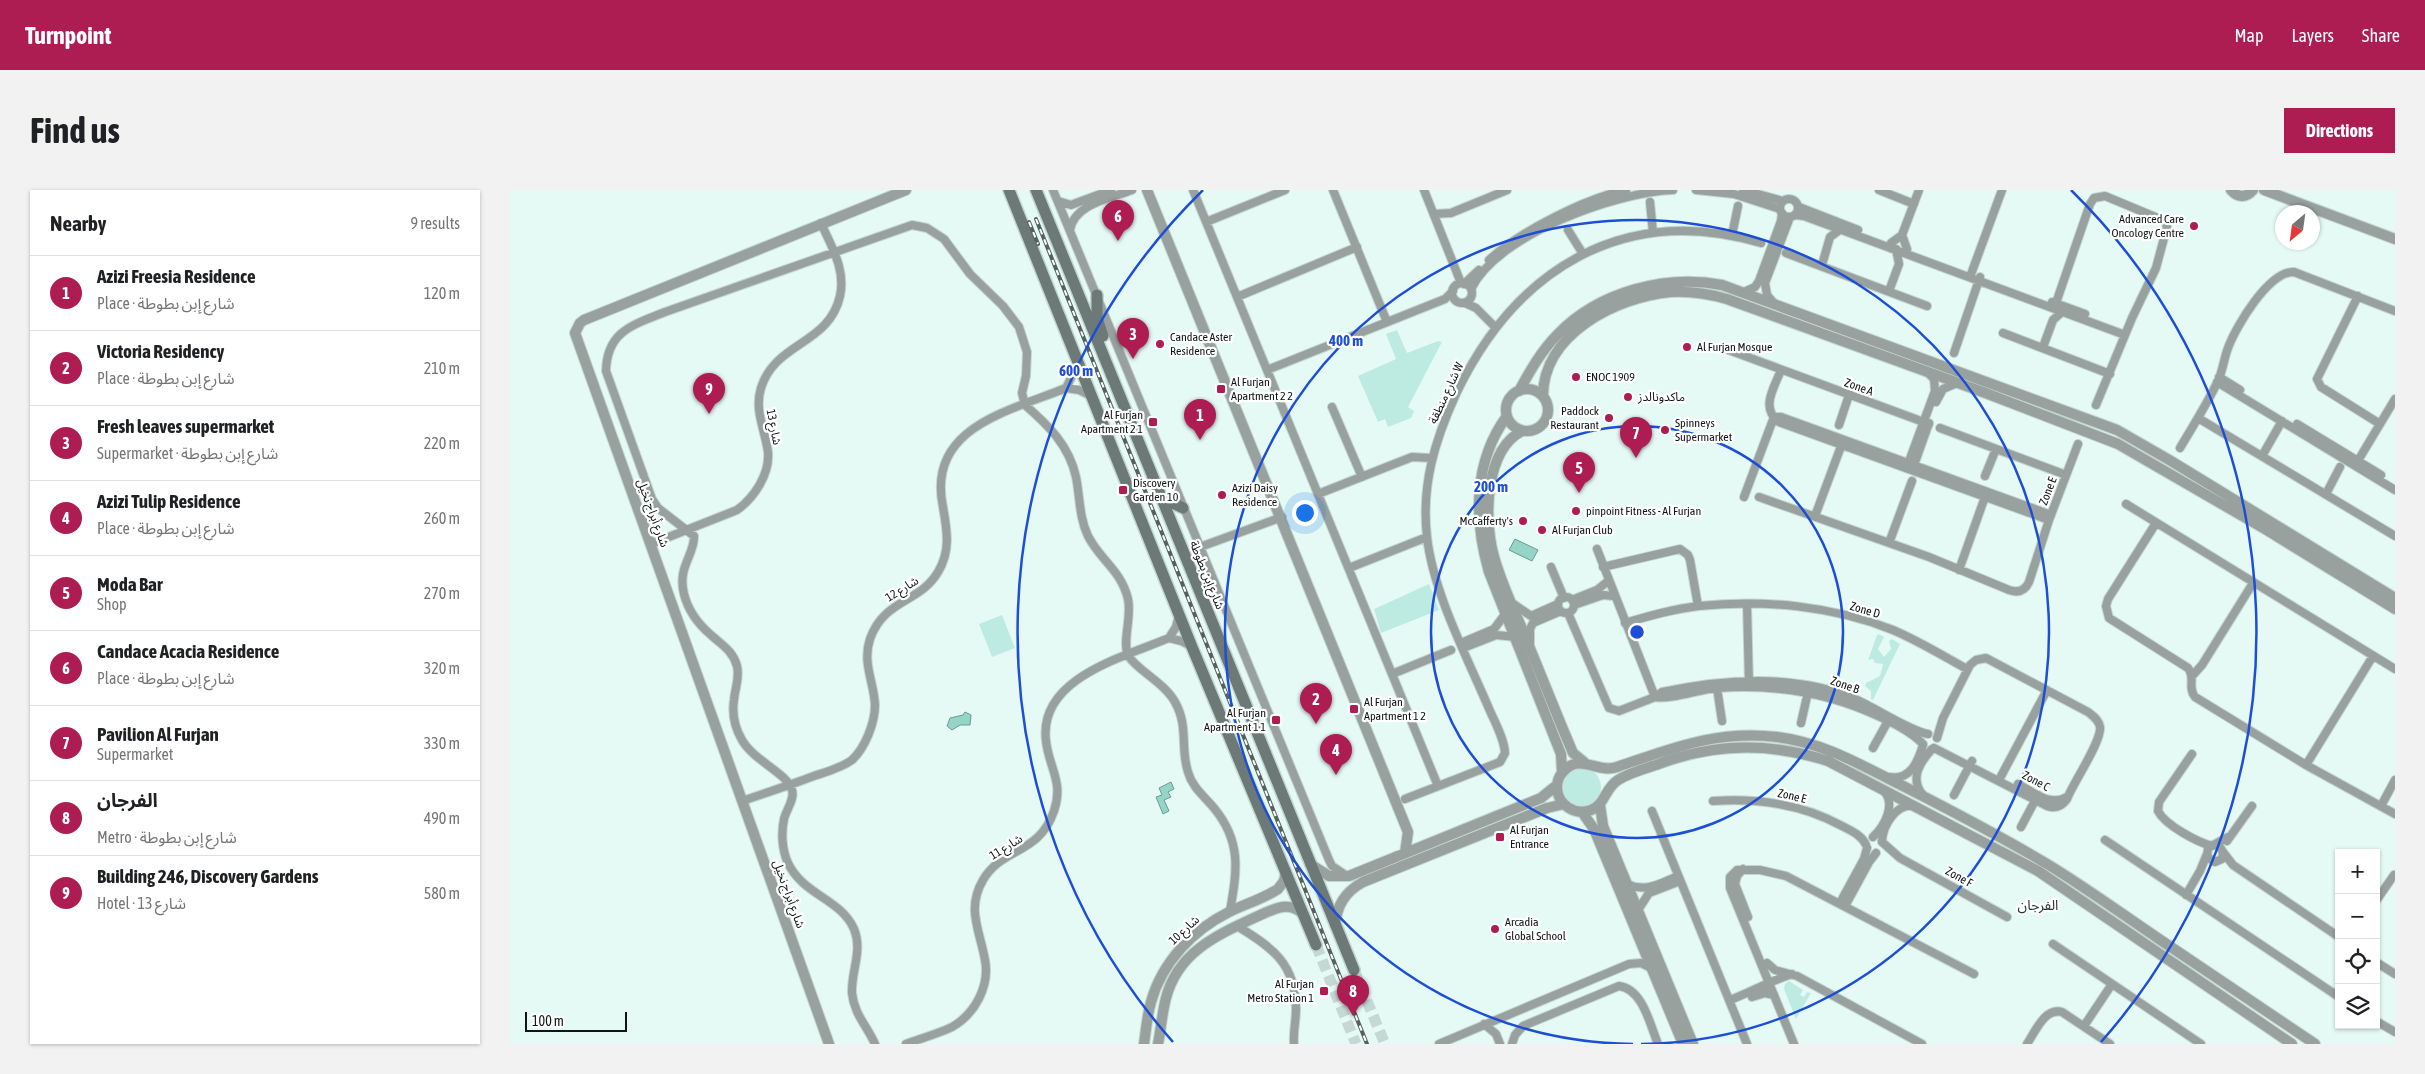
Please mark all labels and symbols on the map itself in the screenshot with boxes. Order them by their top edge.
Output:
pin: 6 [1102,200,1134,241]
north arrow [2275,205,2320,250]
place label: Advanced Care Oncology Centre [2112,212,2184,240]
marker: Advanced Care Oncology Centre [2188,220,2200,232]
pin: 3 [1117,318,1149,359]
place label: Candace Aster Residence [1170,330,1233,358]
text: 400 m [1328,332,1363,349]
marker: Candace Aster Residence [1154,338,1166,350]
place label: Al Furjan Mosque [1697,340,1772,354]
marker: Al Furjan Mosque [1681,341,1693,353]
street label: شارع منطقة W [1426,360,1468,427]
text: 600 m [1059,362,1093,379]
place label: ENOC 1909 [1586,370,1635,384]
marker: ENOC 1909 [1570,371,1582,383]
pin: 9 [693,373,725,414]
place label: Al Furjan Apartment 2 2 [1231,375,1293,403]
street label: Zone A [1843,375,1876,399]
marker: Al Furjan Apartment 2 2 [1215,383,1227,395]
place label: ماكدونالدز [1637,390,1685,404]
marker: ماكدونالدز [1622,391,1634,403]
pin: 1 [1184,399,1216,440]
place label: Paddock Restaurant [1550,404,1600,432]
street label: شارع 13 [762,408,784,447]
place label: Al Furjan Apartment 2 1 [1081,408,1143,436]
marker: Paddock Restaurant [1603,412,1615,424]
marker: Al Furjan Apartment 2 1 [1147,416,1159,428]
place label: Spinneys Supermarket [1675,416,1733,444]
pin: 7 [1620,417,1652,458]
marker: Spinneys Supermarket [1659,424,1671,436]
pin: 5 [1563,452,1595,493]
street label: Zone E [2036,475,2060,507]
place label: Discovery Garden 10 [1133,476,1179,504]
street label: شارع أبراج نخيل [632,477,672,550]
text: 200 m [1474,478,1508,495]
place label: Azizi Daisy Residence [1232,481,1278,509]
marker: Discovery Garden 10 [1117,484,1129,496]
marker: Azizi Daisy Residence [1216,489,1228,501]
your location [1292,500,1318,526]
place label: pinpoint Fitness - Al Furjan [1586,504,1701,518]
marker: pinpoint Fitness - Al Furjan [1570,505,1582,517]
place label: McCafferty's [1460,514,1513,528]
marker: McCafferty's [1517,515,1529,527]
place label: Al Furjan Club [1552,523,1613,537]
marker: Al Furjan Club [1536,524,1548,536]
street label: شارع إبن بطوطة [1185,539,1227,612]
street label: شارع 12 [883,573,922,606]
street label: Zone D [1848,599,1882,621]
centre of rings [1628,623,1646,641]
street label: Zone B [1829,674,1862,697]
pin: 2 [1300,683,1332,724]
place label: Al Furjan Apartment 1 2 [1364,695,1426,723]
marker: Al Furjan Apartment 1 2 [1348,703,1360,715]
place label: Al Furjan Apartment 1 1 [1204,706,1266,734]
marker: Al Furjan Apartment 1 1 [1270,714,1282,726]
pin: 4 [1320,734,1352,775]
street label: Zone C [2020,768,2053,794]
street label: Zone E [1776,786,1808,806]
place label: Al Furjan Entrance [1510,823,1549,851]
street label: شارع 11 [987,831,1026,864]
marker: Al Furjan Entrance [1494,831,1506,843]
street label: شارع أبراج نخيل [768,858,808,931]
street label: Zone F [1943,864,1975,890]
district label: الفرجان [2018,897,2058,914]
street label: شارع 10 [1166,912,1203,949]
place label: Arcadia Global School [1505,915,1567,943]
marker: Arcadia Global School [1489,923,1501,935]
pin: 8 [1337,975,1369,1016]
place label: Al Furjan Metro Station 1 [1247,977,1314,1005]
marker: Al Furjan Metro Station 1 [1318,985,1330,997]
scale bar [525,1009,628,1032]

